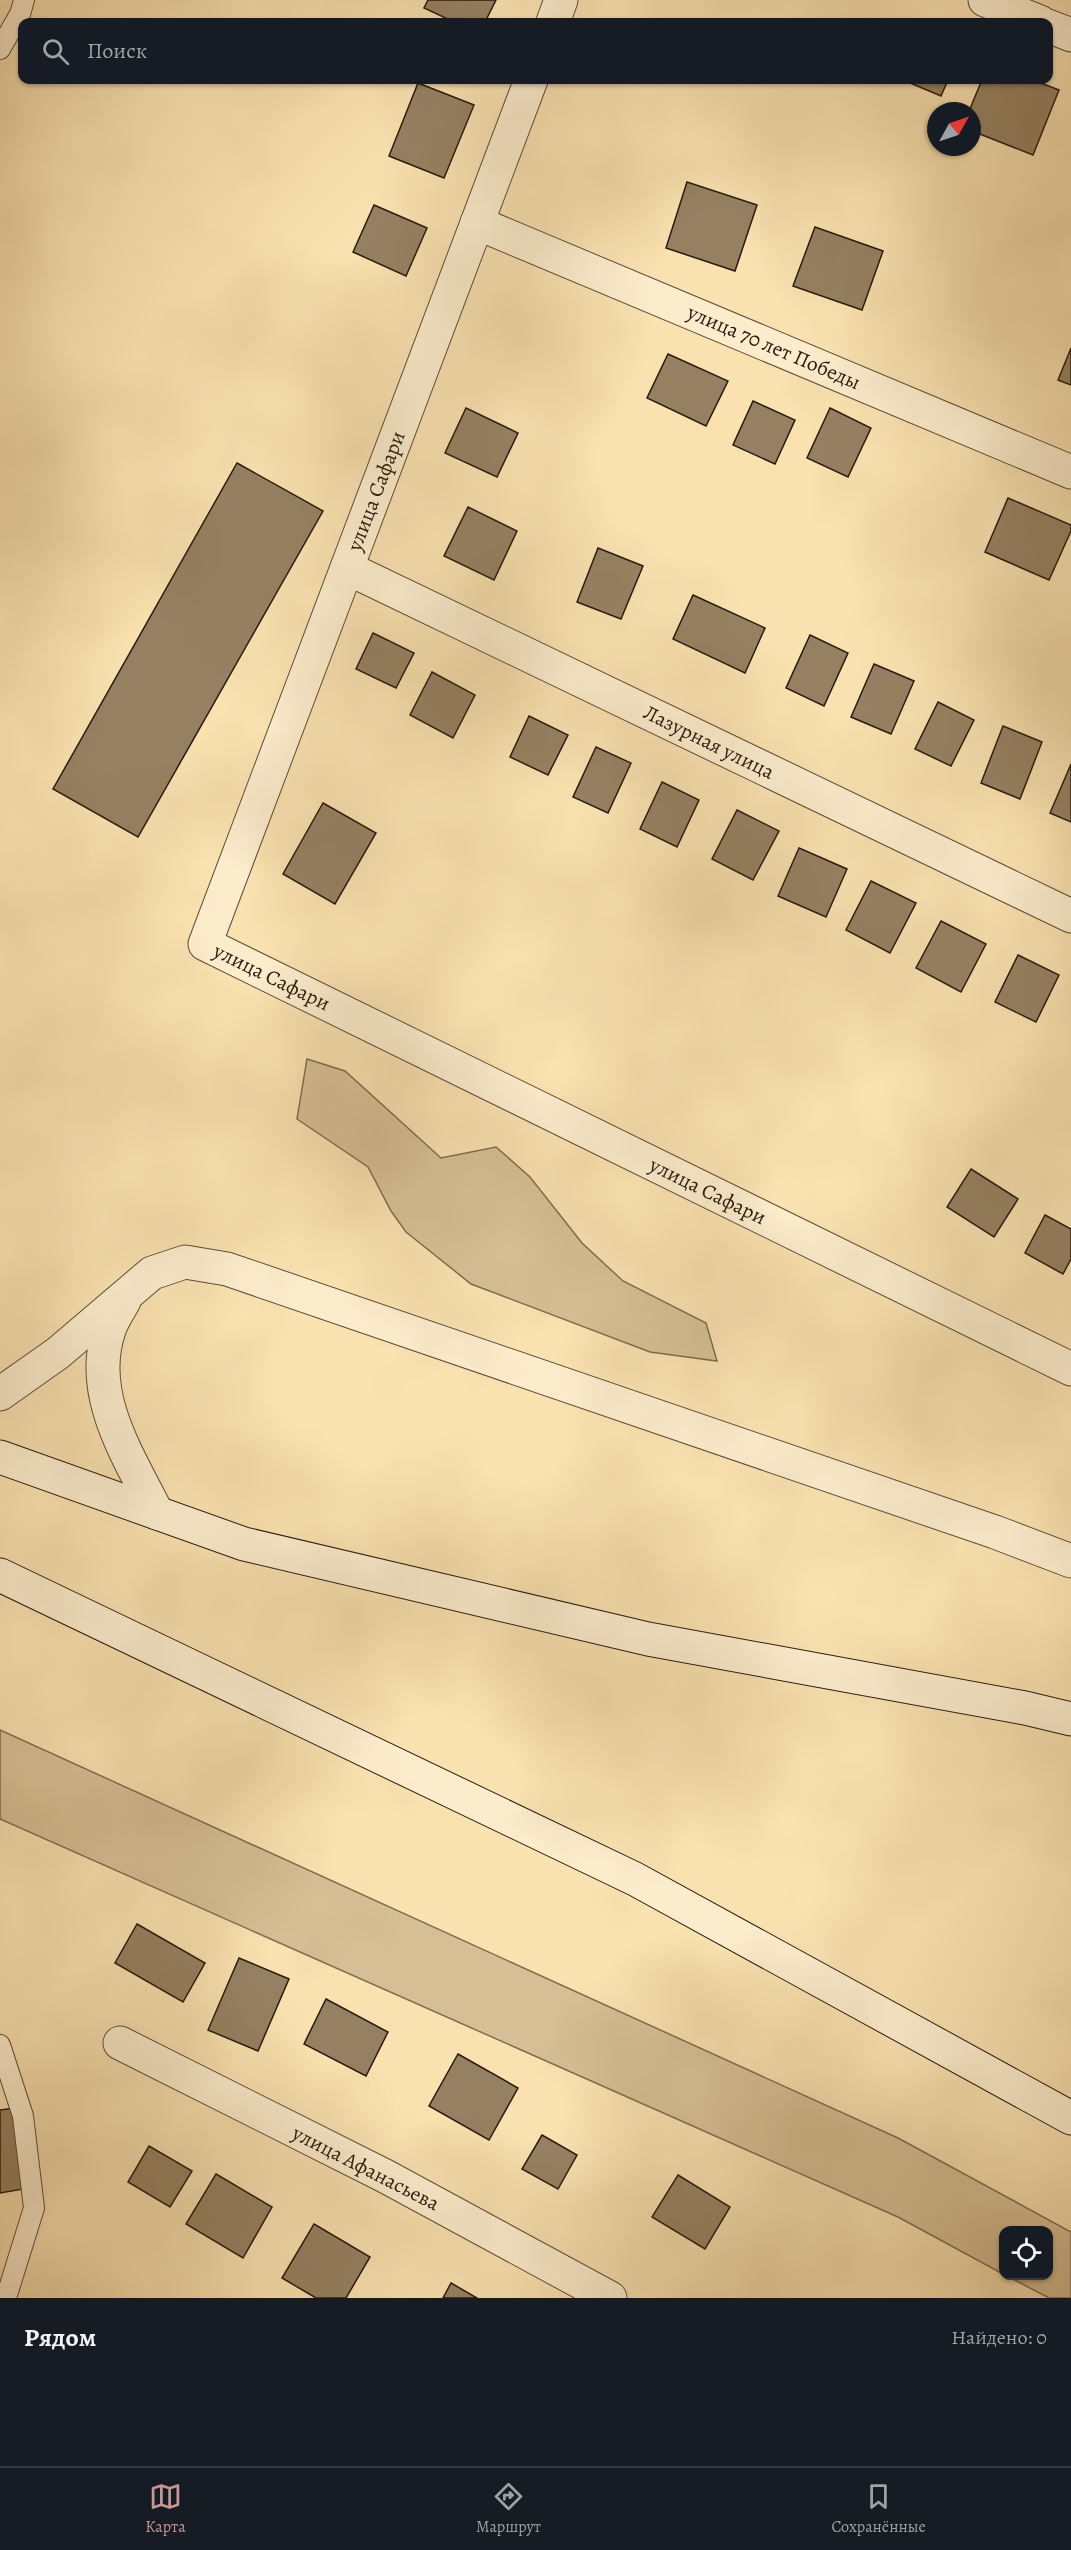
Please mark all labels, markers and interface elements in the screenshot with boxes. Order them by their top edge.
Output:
search box [18,18,1053,84]
icon: search [39,35,72,68]
text: Поиск [87,36,147,66]
north arrow [927,102,981,156]
street label: улица 70 лет Победы [682,297,865,396]
street label: улица Сафари [340,427,412,556]
street label: Лазурная улица [639,698,779,786]
street label: улица Сафари [208,936,335,1017]
street label: улица Сафари [644,1150,771,1231]
street label: улица Афанасьева [287,2118,445,2217]
map controls [999,2226,1053,2280]
button: locate [999,2226,1053,2280]
text: Рядом [24,2320,96,2355]
text: Найдено: 0 [951,2324,1047,2351]
tab: Карта [145,2480,186,2538]
tab: Маршрут [476,2480,541,2538]
tab: Сохранённые [831,2480,926,2538]

